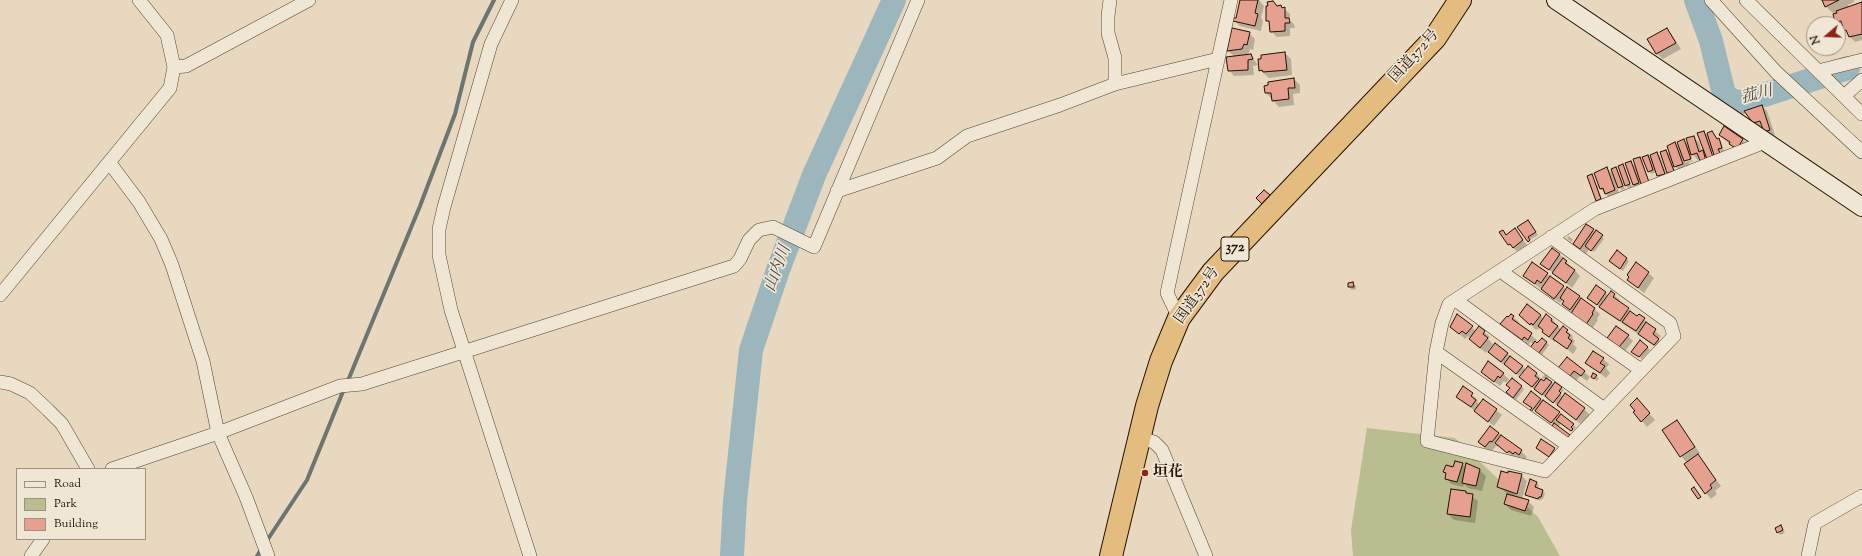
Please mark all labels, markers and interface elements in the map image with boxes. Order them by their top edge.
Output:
north arrow [1806,16,1846,56]
street label: 国道372号 [1386,27,1444,87]
text: N [1807,33,1825,46]
water label: 菰川 [1739,83,1775,109]
road number: 372 [1221,237,1249,261]
water label: 山内川 [762,243,796,295]
street label: 国道372号 [1172,264,1224,328]
place label: 垣花 [1153,464,1183,482]
legend [16,468,146,540]
marker: 垣花 [1140,468,1150,478]
text: Road [54,475,81,493]
text: Park [54,495,77,513]
text: Building [54,515,98,533]

